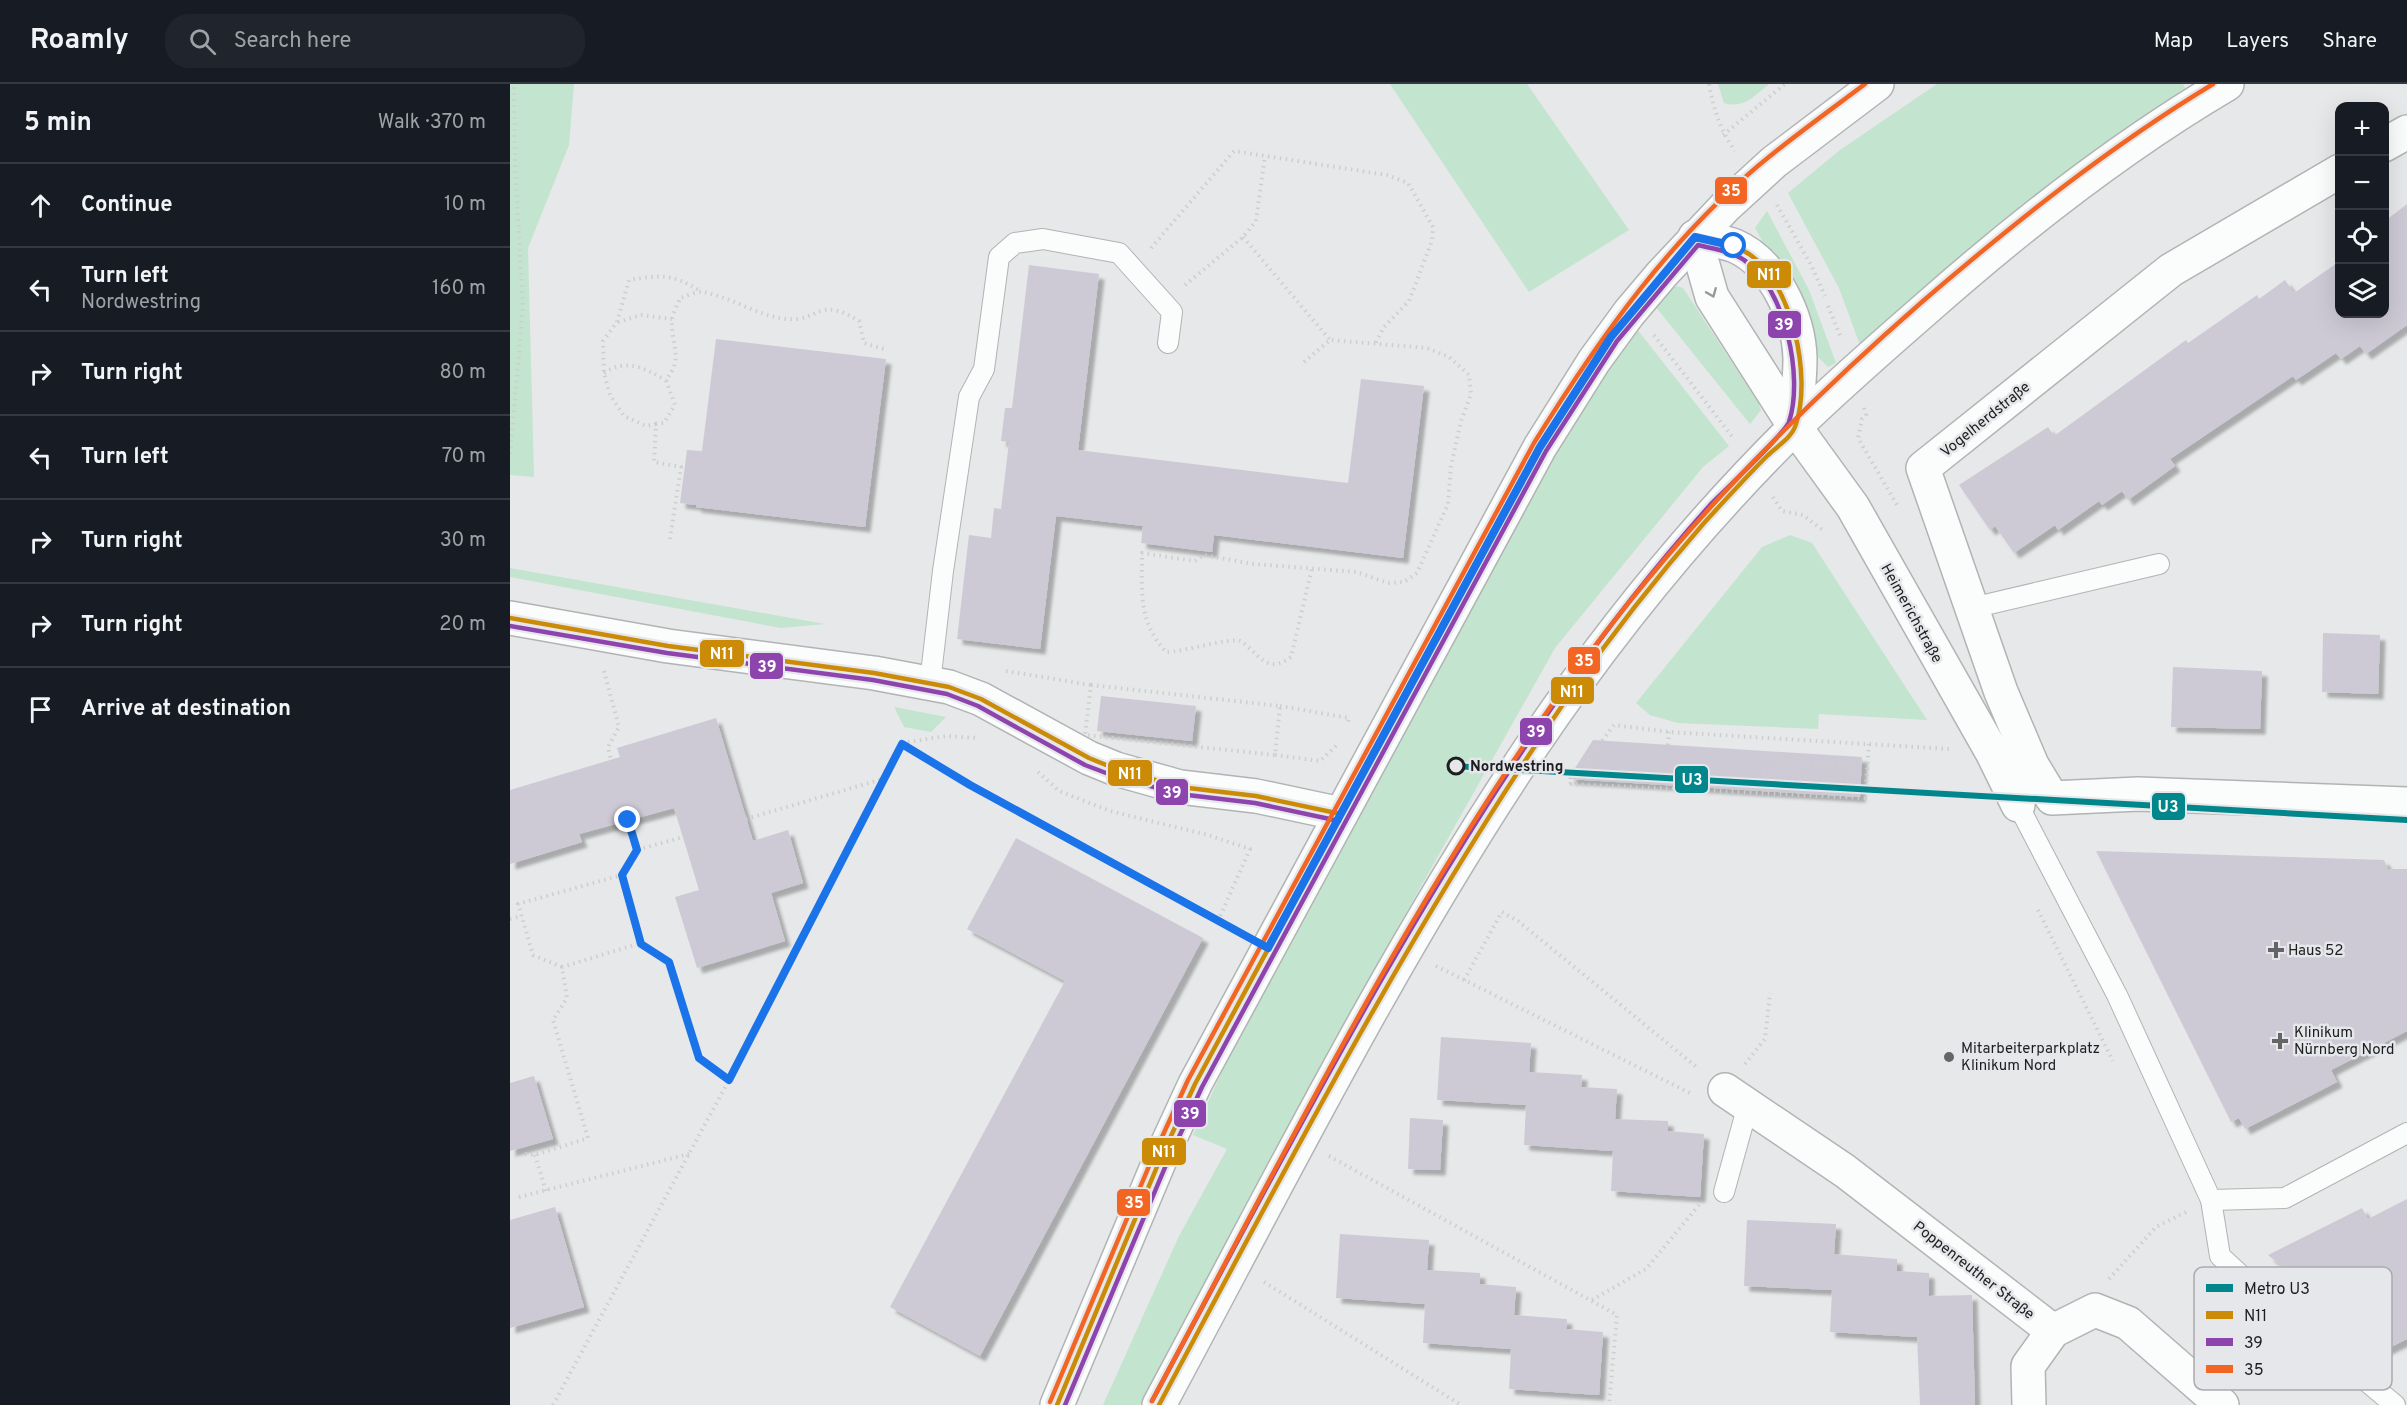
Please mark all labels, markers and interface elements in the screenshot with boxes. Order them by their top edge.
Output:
search box [165,14,585,68]
text: Roamly [30,23,129,59]
icon: search [186,25,219,58]
text: Search here [234,28,351,55]
text: Map [2154,28,2193,55]
text: Layers [2226,28,2289,55]
text: Share [2322,28,2377,55]
map controls [2335,102,2389,318]
button: + [2335,102,2389,156]
text: 5 min [24,107,92,140]
text: Walk · 370 m [378,110,486,136]
button: − [2335,156,2389,210]
line badge: 35 [1714,176,1748,205]
text: 35 [1721,182,1741,202]
icon: ahead [24,189,57,222]
text: Continue [81,192,172,219]
text: 10 m [444,192,486,218]
button: locate [2335,210,2389,264]
route start [1720,232,1746,258]
line badge: N11 [1746,260,1792,289]
text: Turn left [81,263,169,290]
button: layers [2335,264,2389,318]
text: N11 [1757,266,1781,286]
icon: left [24,273,57,306]
text: 160 m [432,276,486,302]
one-way arrow [1705,287,1717,298]
text: Nordwestring [81,290,201,316]
line badge: 39 [1767,310,1802,339]
text: 39 [1774,316,1794,336]
icon: right [24,357,57,390]
text: Turn right [81,360,183,387]
text: 80 m [440,360,486,386]
street label: Vogelherdstraße [1937,378,2035,462]
icon: left [24,441,57,474]
text: Turn left [81,444,169,471]
text: 70 m [442,444,486,470]
icon: right [24,525,57,558]
text: Turn right [81,528,183,555]
text: 30 m [440,528,486,554]
street label: Heimerichstraße [1876,561,1946,667]
icon: right [24,609,57,642]
text: Turn right [81,612,183,639]
text: 20 m [439,612,486,638]
line badge: N11 [699,639,745,668]
text: N11 [710,645,734,665]
line badge: 35 [1567,646,1601,675]
line badge: 39 [749,652,784,680]
text: 35 [1574,652,1594,672]
text: 39 [757,658,777,678]
line badge: N11 [1550,676,1595,705]
text: N11 [1560,683,1584,703]
icon: arrive [24,693,57,726]
text: Arrive at destination [81,696,291,723]
line badge: 39 [1519,717,1553,746]
text: 39 [1526,723,1546,743]
marker: Nordwestring [1447,757,1465,775]
place label: Nordwestring [1470,758,1564,777]
line badge: N11 [1107,759,1153,787]
text: N11 [1118,765,1142,785]
line badge: U3 [1674,765,1709,794]
text: U3 [1682,771,1702,791]
line badge: 39 [1155,778,1189,806]
text: 39 [1162,784,1182,804]
line badge: U3 [2151,792,2186,821]
text: U3 [2158,798,2178,818]
route end [614,806,640,832]
place label: Haus 52 [2288,942,2343,961]
marker: Haus 52 [2269,943,2283,957]
place label: Klinikum Nürnberg Nord [2294,1024,2394,1060]
marker: Klinikum Nürnberg Nord [2271,1032,2289,1050]
place label: Mitarbeiterparkplatz Klinikum Nord [1961,1040,2100,1076]
marker: Mitarbeiterparkplatz Klinikum Nord [1942,1050,1956,1064]
line badge: 39 [1173,1099,1207,1128]
text: 39 [1180,1105,1200,1125]
line badge: N11 [1141,1137,1187,1166]
text: N11 [1152,1143,1176,1163]
line badge: 35 [1116,1188,1151,1217]
text: 35 [1124,1194,1144,1214]
street label: Poppenreuther Straße [1909,1218,2038,1325]
legend [2194,1267,2392,1390]
text: Metro U3 [2244,1280,2310,1300]
text: N11 [2244,1307,2267,1327]
text: 39 [2244,1334,2263,1354]
text: 35 [2244,1361,2264,1381]

